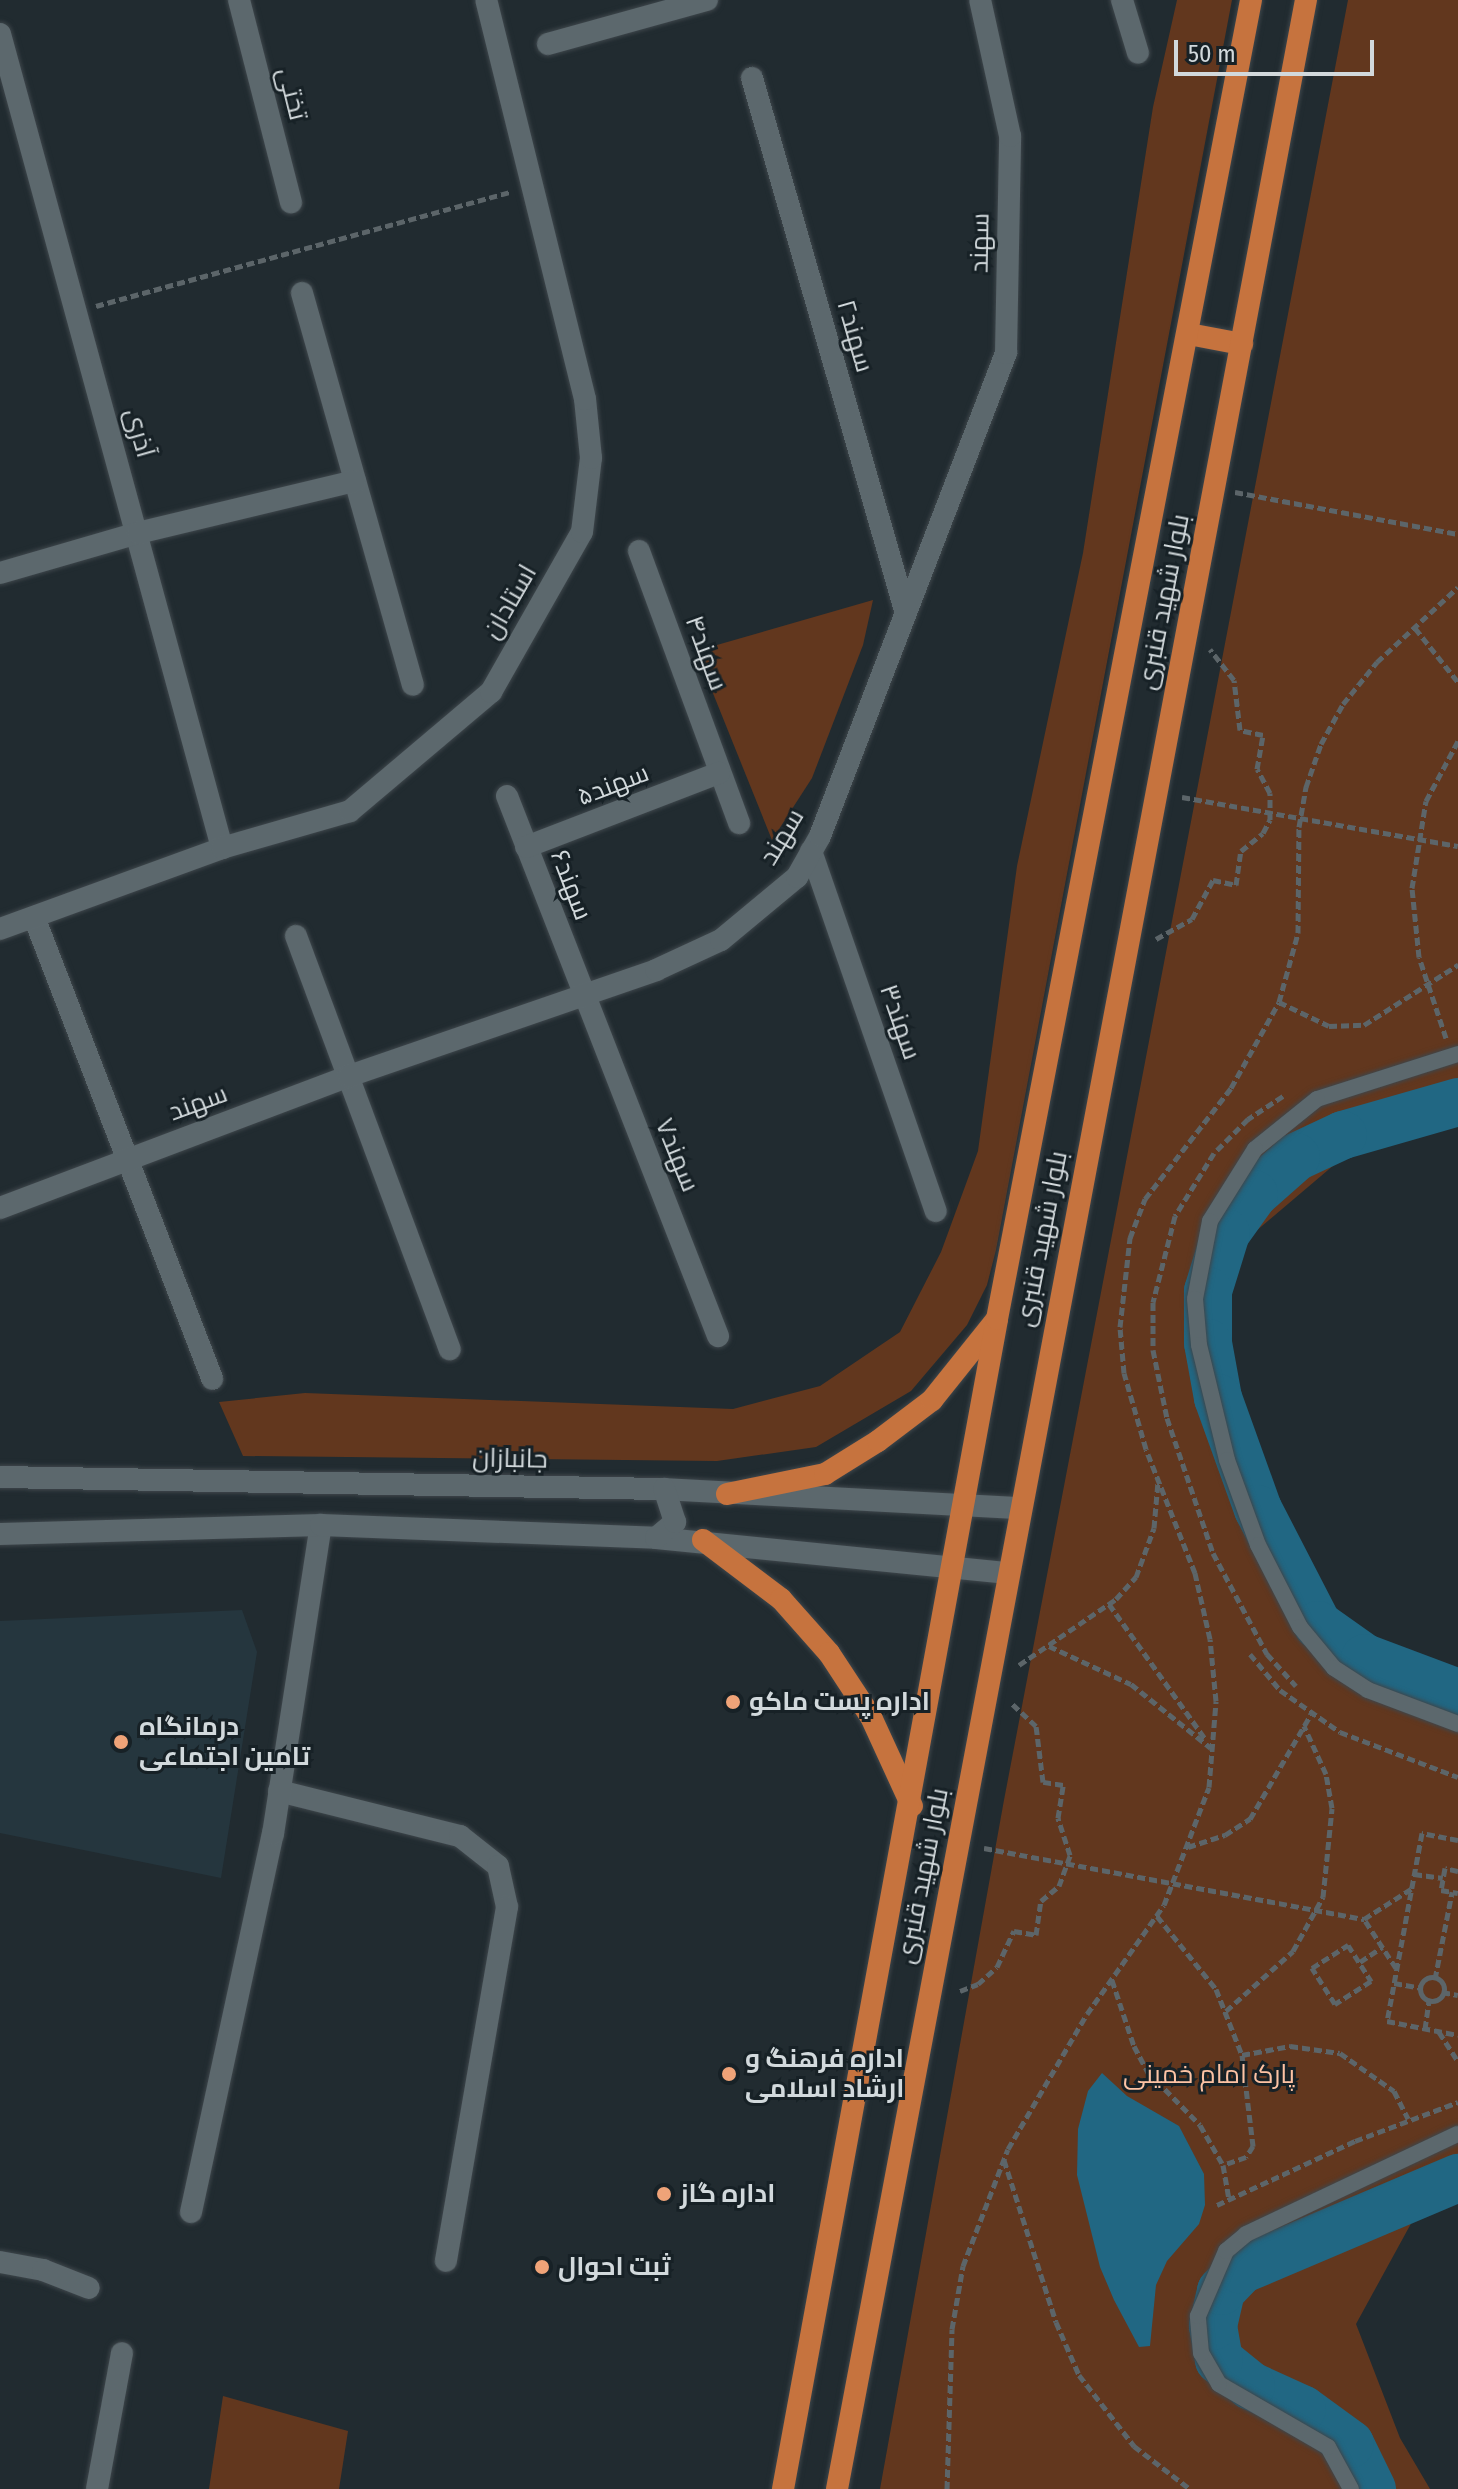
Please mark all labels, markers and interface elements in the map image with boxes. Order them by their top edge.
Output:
scale bar [1178,24,1378,74]
text: 50 m [1188,40,1236,68]
street label: تختی [270,64,314,124]
street label: سهند [964,213,996,273]
street label: سهند۲ [830,296,880,376]
street label: آذری [117,405,161,461]
street label: بلوار شهید قنبری [1132,511,1196,693]
street label: استادان [476,559,544,645]
street label: سهند۴ [678,611,734,695]
street label: سهند۵ [573,757,653,813]
street label: سهند [753,803,811,871]
street label: سهند۶ [543,845,599,925]
street label: سهند۳ [873,980,927,1064]
street label: سهند [164,1078,232,1128]
street label: سهند۷ [648,1114,706,1196]
street label: بلوار شهید قنبری [1010,1148,1074,1330]
street label: جانبازان [472,1443,548,1475]
place label: اداره پست ماکو [749,1686,930,1718]
marker: اداره پست ماکو [724,1693,742,1711]
place label: درمانگاه تامین اجتماعی [139,1711,310,1772]
marker: درمانگاه تامین اجتماعی [110,1731,132,1753]
street label: بلوار شهید قنبری [891,1785,955,1967]
place label: اداره فرهنگ و ارشاد اسلامی [745,2043,904,2104]
park label: پارک امام خمینی [1123,2059,1295,2091]
marker: اداره فرهنگ و ارشاد اسلامی [720,2065,738,2083]
place label: اداره گاز [680,2178,775,2210]
marker: اداره گاز [655,2185,673,2203]
place label: ثبت احوال [558,2251,670,2283]
marker: ثبت احوال [533,2258,551,2276]

